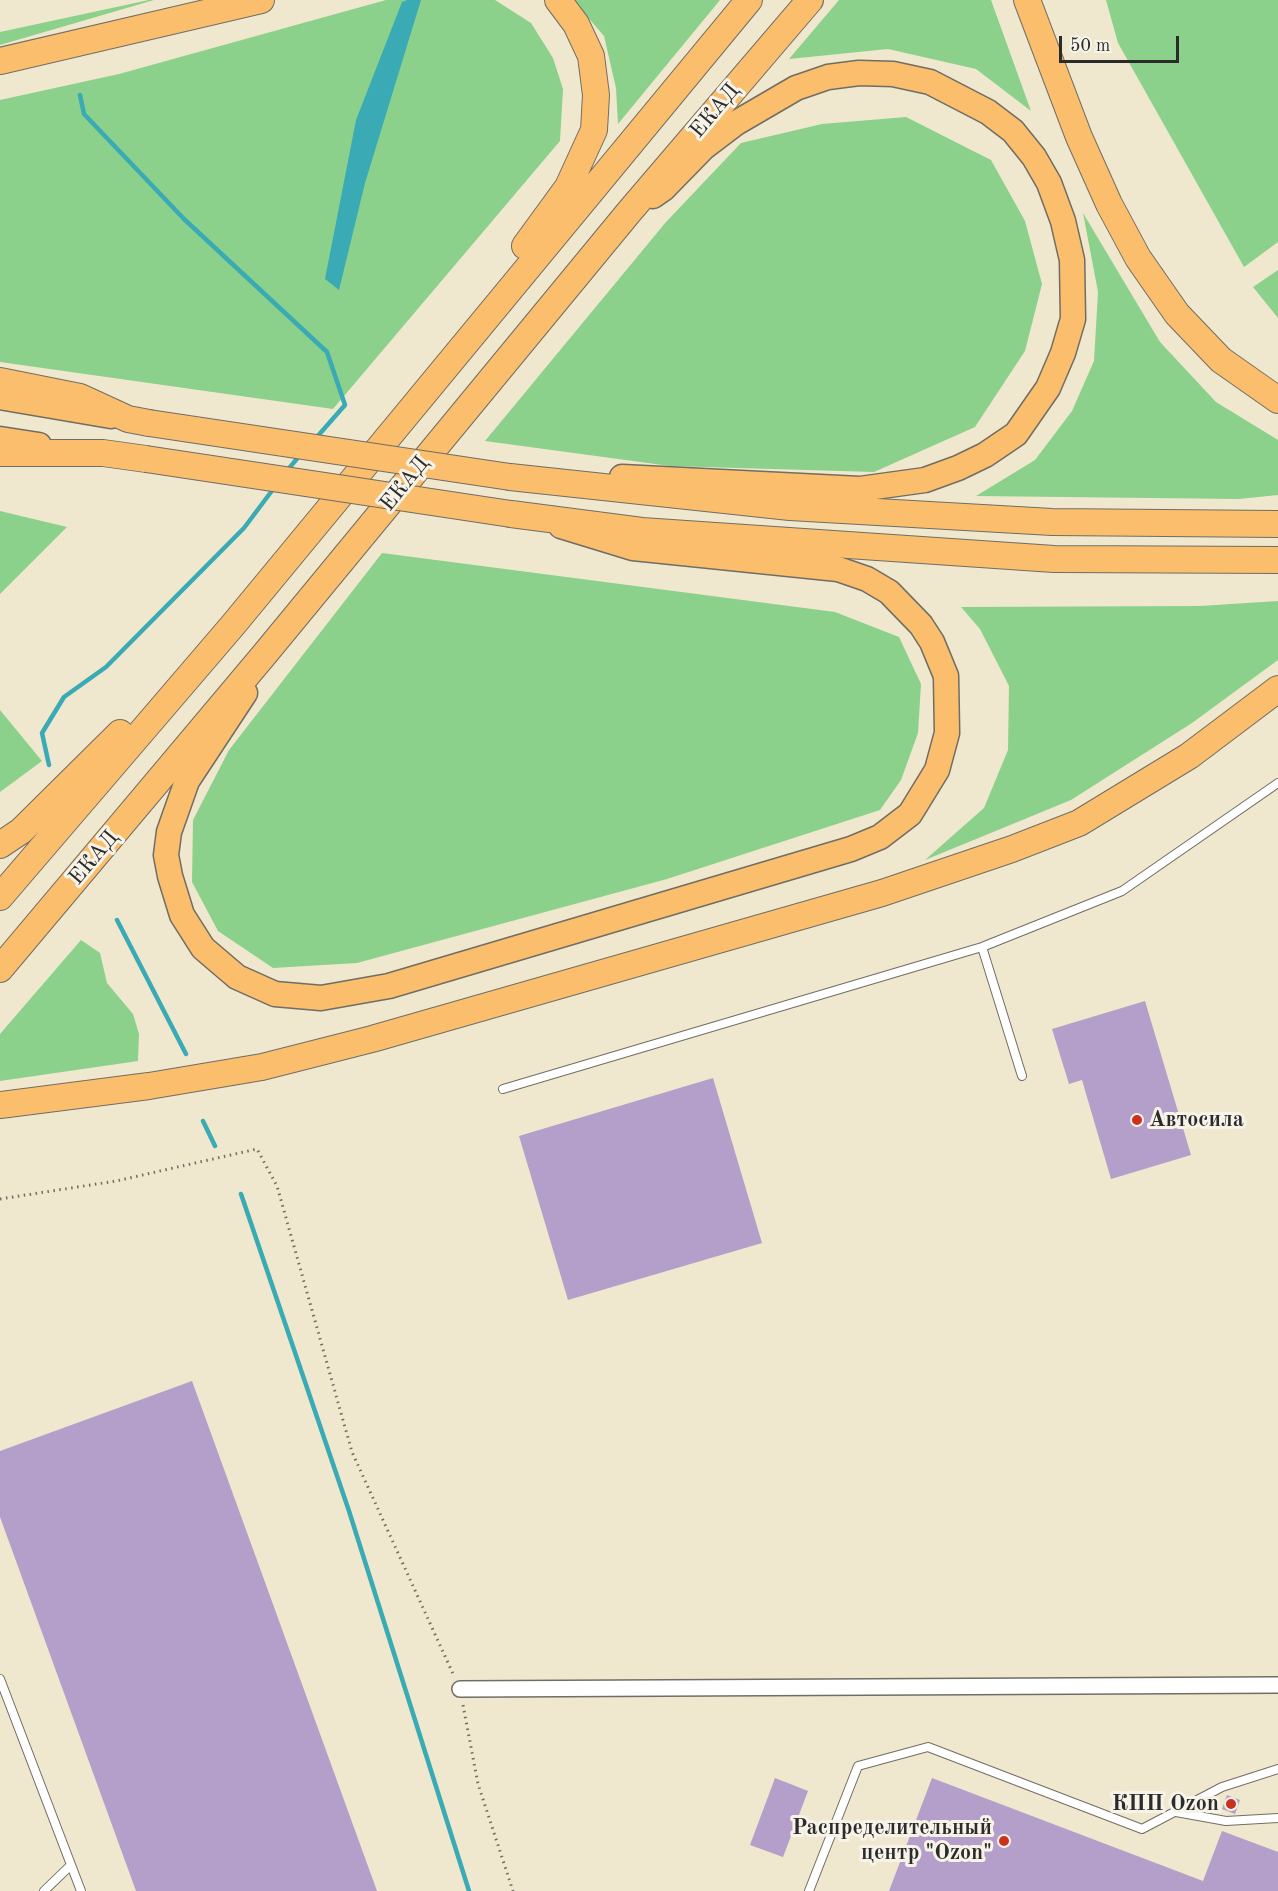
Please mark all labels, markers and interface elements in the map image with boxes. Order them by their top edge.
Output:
scale bar [1062,24,1182,62]
text: 50 m [1070,37,1110,55]
street label: ЕКАД [684,78,746,144]
street label: ЕКАД [375,451,435,517]
street label: ЕКАД [63,825,125,891]
place label: Автосила [1149,1107,1244,1133]
marker: Автосила [1130,1113,1144,1127]
place label: КПП Ozon [1112,1791,1219,1817]
marker: КПП Ozon [1224,1797,1238,1811]
place label: Распределительный центр "Ozon" [792,1815,992,1867]
marker: Распределительный центр "Ozon" [997,1834,1011,1848]

